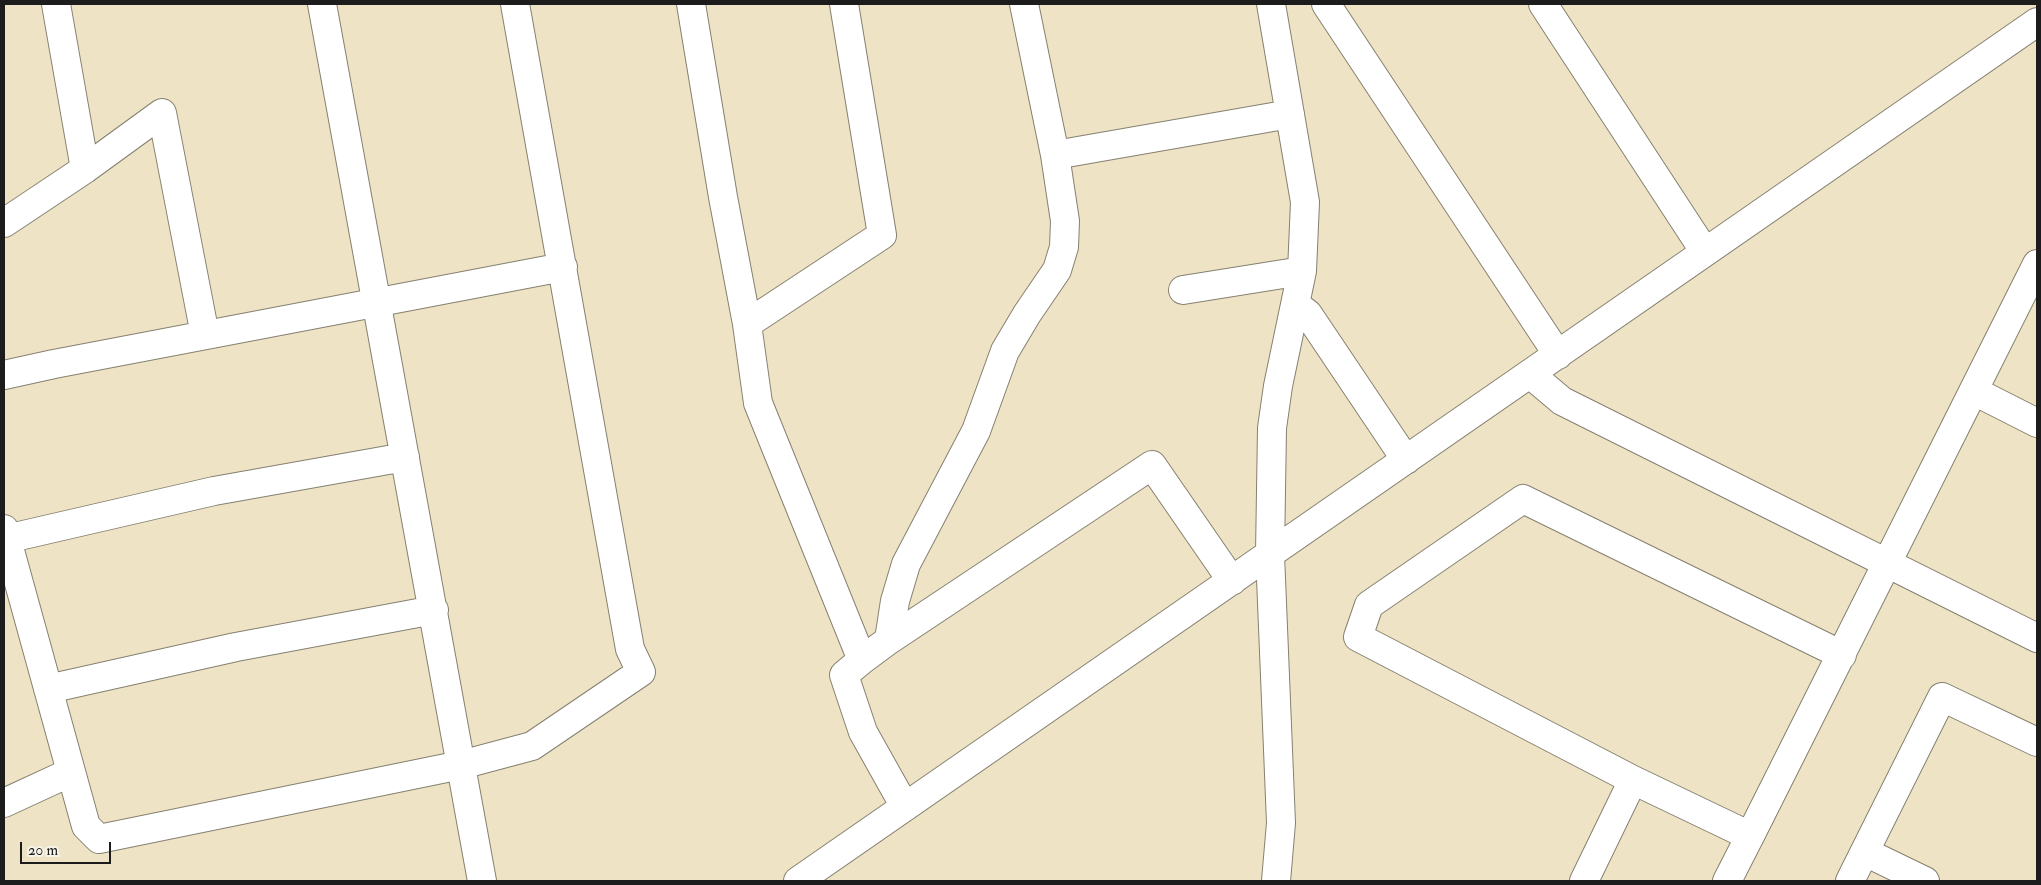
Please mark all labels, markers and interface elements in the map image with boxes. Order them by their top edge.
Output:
scale bar [22,832,114,864]
text: 20 m [28,841,58,860]

